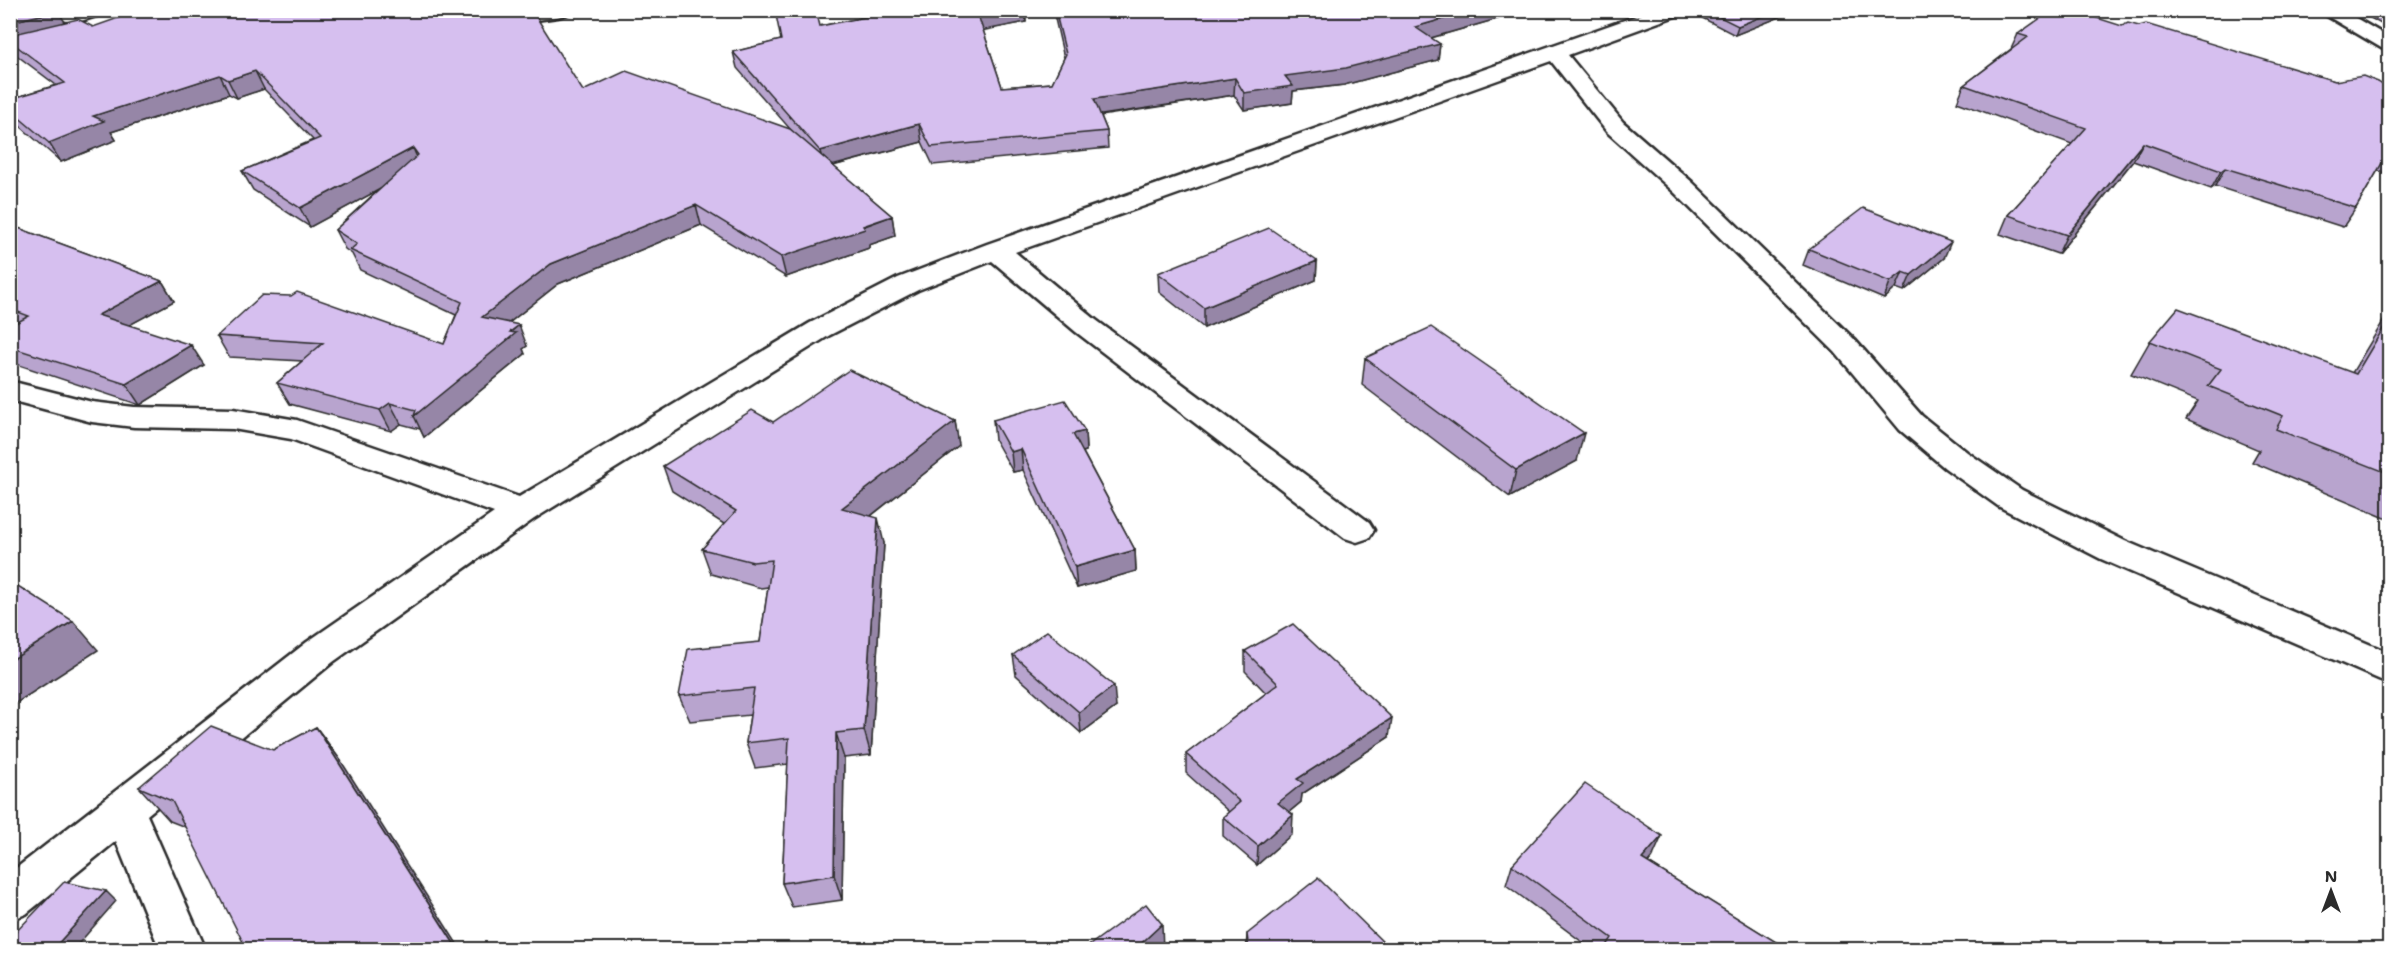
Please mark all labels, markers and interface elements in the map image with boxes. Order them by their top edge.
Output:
north arrow [2301,861,2361,921]
text: N [2325,866,2337,887]

